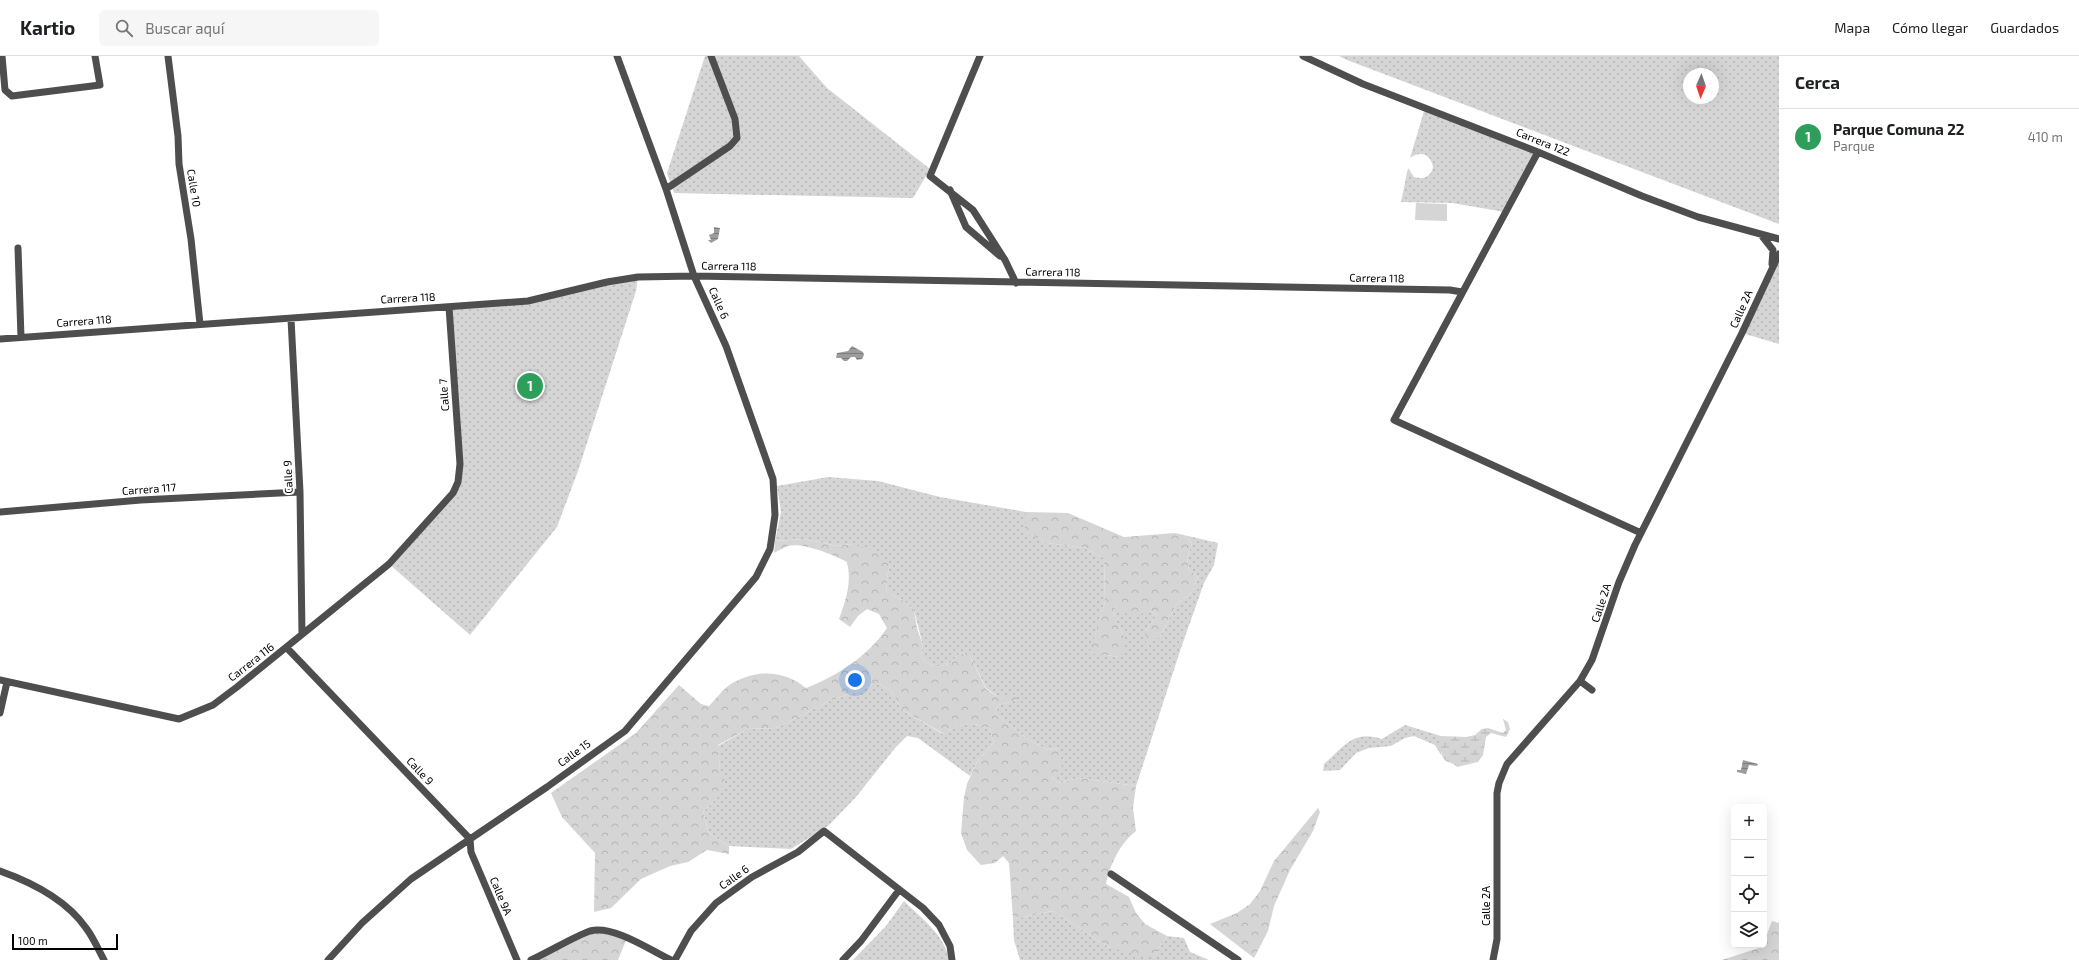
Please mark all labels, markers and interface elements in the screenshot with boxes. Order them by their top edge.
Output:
search box [99,10,379,46]
text: Kartio [20,16,75,39]
icon: search [113,17,135,39]
text: Buscar aquí [145,19,224,37]
text: Mapa [1834,19,1870,36]
text: Cómo llegar [1892,19,1968,36]
text: Guardados [1990,19,2059,36]
north arrow [1683,68,1719,104]
text: Cerca [1795,72,1840,92]
text: Parque Comuna 22 [1833,120,1965,138]
street label: Carrera 122 [1515,125,1572,158]
text: 1 [1805,129,1811,145]
text: 410 m [2028,129,2063,145]
text: Parque [1833,138,1875,154]
street label: Calle 10 [185,168,204,208]
street label: Carrera 118 [701,259,757,272]
street label: Carrera 118 [1025,265,1081,278]
street label: Carrera 118 [1349,271,1405,284]
street label: Calle 6 [707,285,732,321]
street label: Calle 2A [1726,288,1755,330]
street label: Carrera 118 [380,290,436,305]
street label: Carrera 118 [56,312,112,329]
pin: 1 [517,371,543,401]
street label: Calle 7 [436,378,451,412]
street label: Calle 9 [280,460,295,494]
street label: Carrera 117 [121,480,177,497]
street label: Calle 2A [1588,582,1613,624]
street label: Carrera 116 [225,640,276,684]
your location [845,670,865,690]
street label: Calle 15 [555,736,593,769]
street label: Calle 9 [404,754,437,787]
map controls [1731,804,1767,948]
button: + [1731,804,1767,840]
button: − [1731,840,1767,876]
street label: Calle 6 [716,862,751,892]
street label: Calle 9A [488,875,515,917]
button: locate [1731,876,1767,912]
street label: Calle 2A [1479,886,1492,926]
button: layers [1731,912,1767,948]
scale bar [12,932,118,951]
text: 100 m [18,934,48,947]

